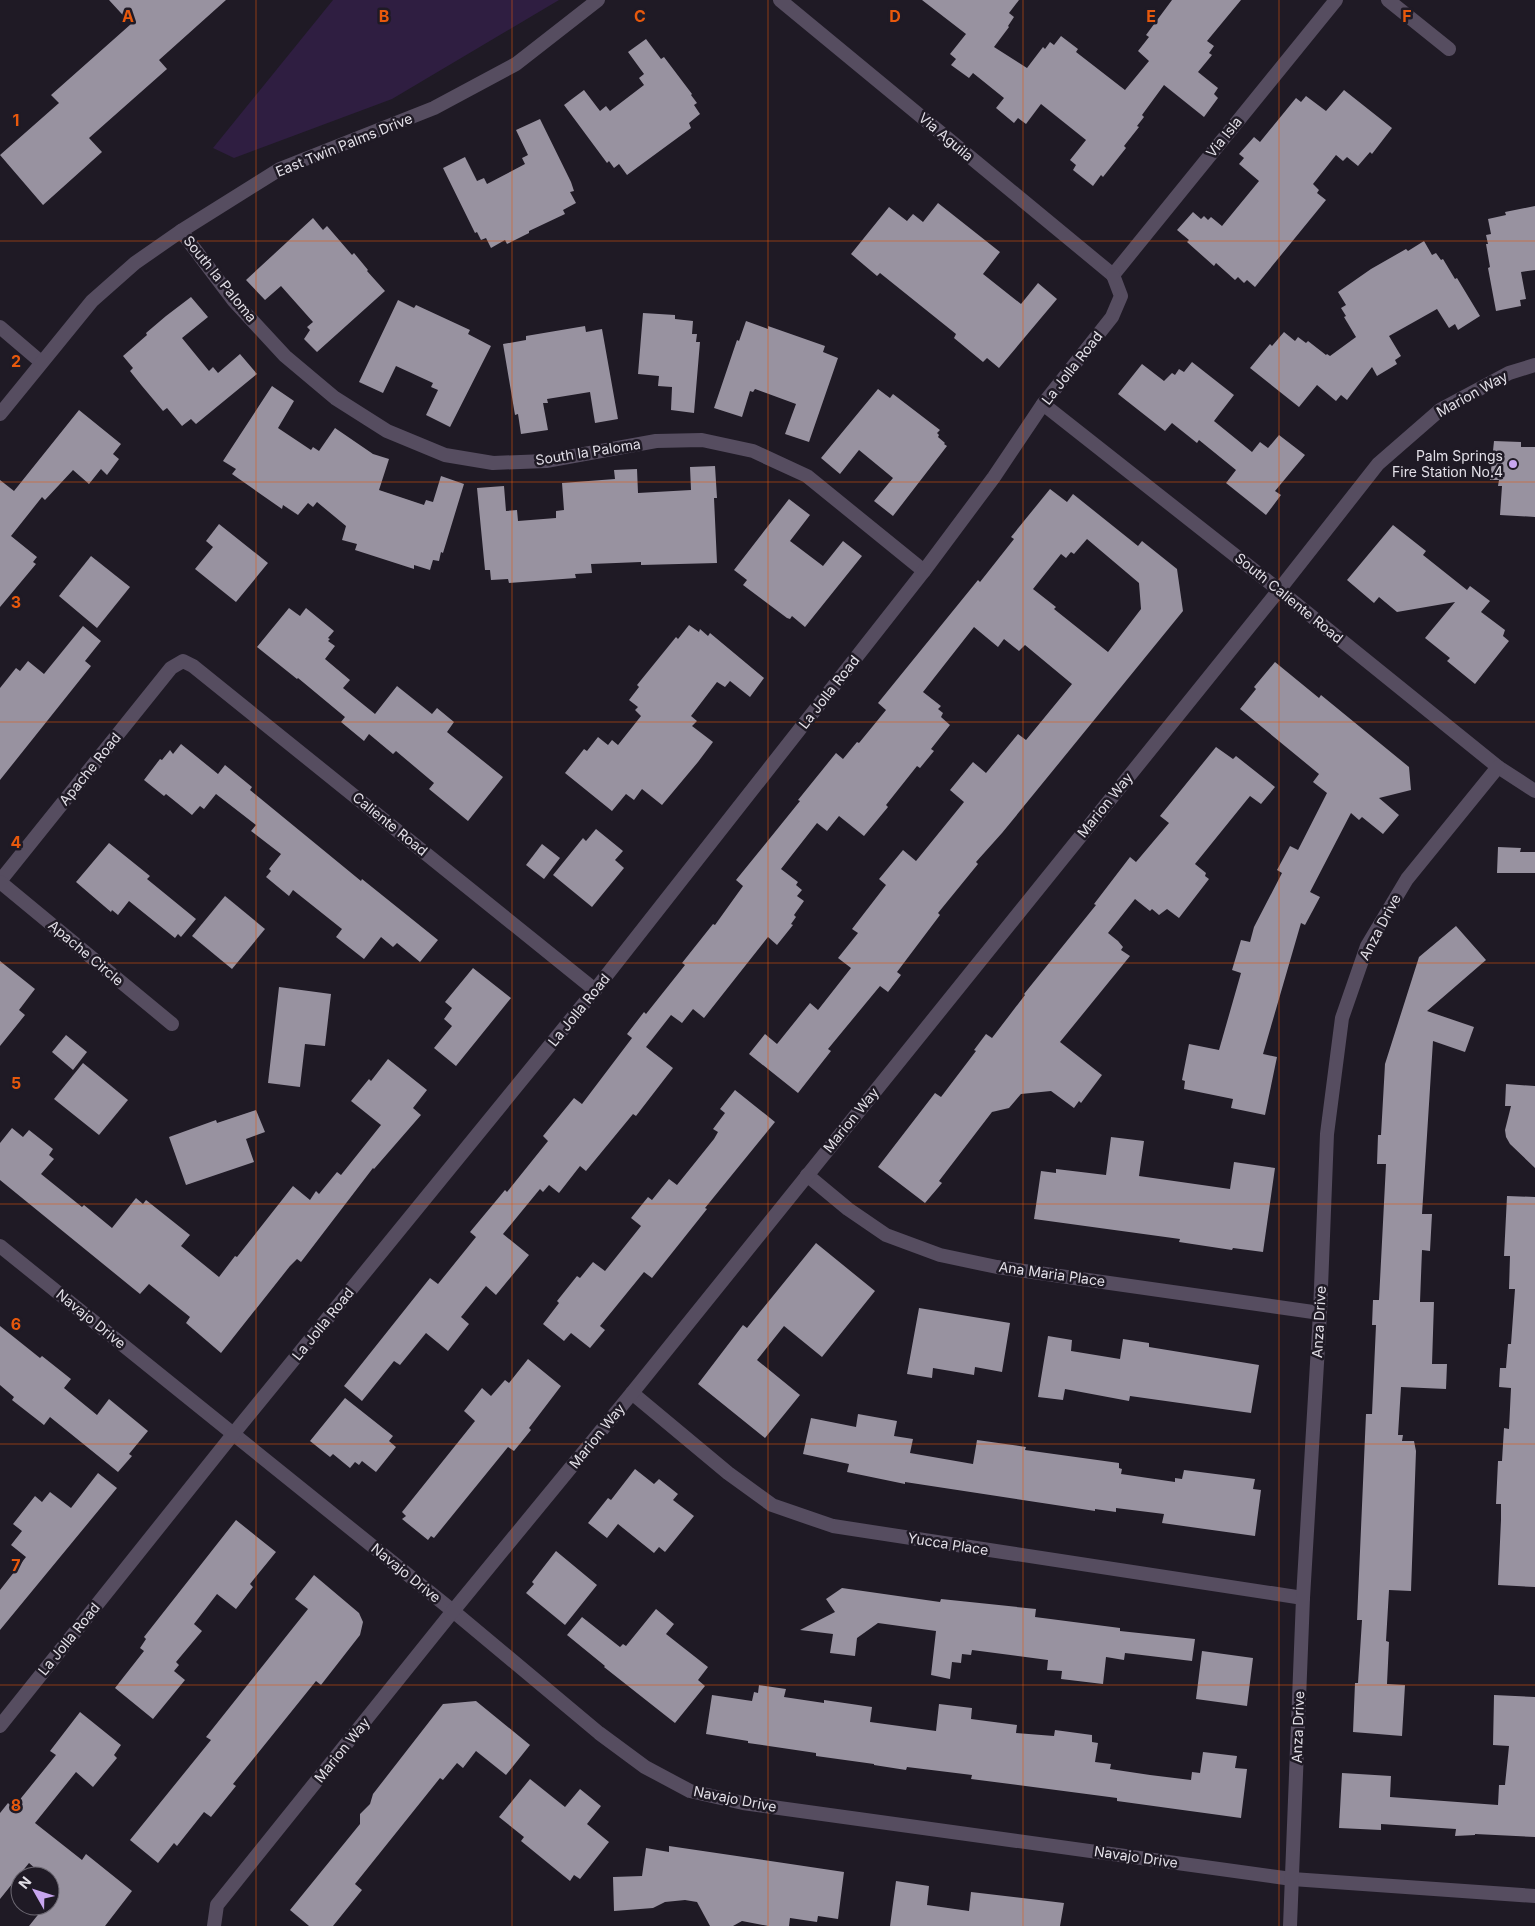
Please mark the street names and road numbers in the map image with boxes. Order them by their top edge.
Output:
street label: East Twin Palms Drive [273,109,415,180]
street label: Via Aguila [916,109,977,164]
street label: Via Isla [1202,113,1245,160]
street label: South la Paloma [180,232,260,325]
street label: La Jolla Road [1038,328,1106,408]
street label: Marion Way [1433,367,1510,420]
street label: South la Paloma [534,435,642,468]
street label: South Caliente Road [1232,549,1347,646]
street label: La Jolla Road [795,652,863,732]
street label: Apache Road [55,729,124,808]
street label: Marion Way [1073,769,1136,841]
street label: Caliente Road [349,788,431,859]
street label: Anza Drive [1355,891,1404,963]
street label: Apache Circle [45,916,127,989]
street label: La Jolla Road [544,970,613,1049]
street label: Marion Way [819,1084,882,1156]
street label: Ana Maria Place [998,1258,1106,1289]
street label: La Jolla Road [288,1284,357,1363]
street label: Navajo Drive [53,1285,129,1352]
street label: Anza Drive [1308,1285,1329,1358]
street label: Marion Way [565,1400,628,1472]
street label: Yucca Place [906,1529,990,1558]
street label: Navajo Drive [368,1539,444,1606]
street label: La Jolla Road [34,1599,103,1678]
street label: Anza Drive [1288,1691,1307,1763]
street label: Marion Way [310,1714,373,1786]
street label: Navajo Drive [692,1782,778,1815]
street label: Navajo Drive [1093,1842,1179,1871]

